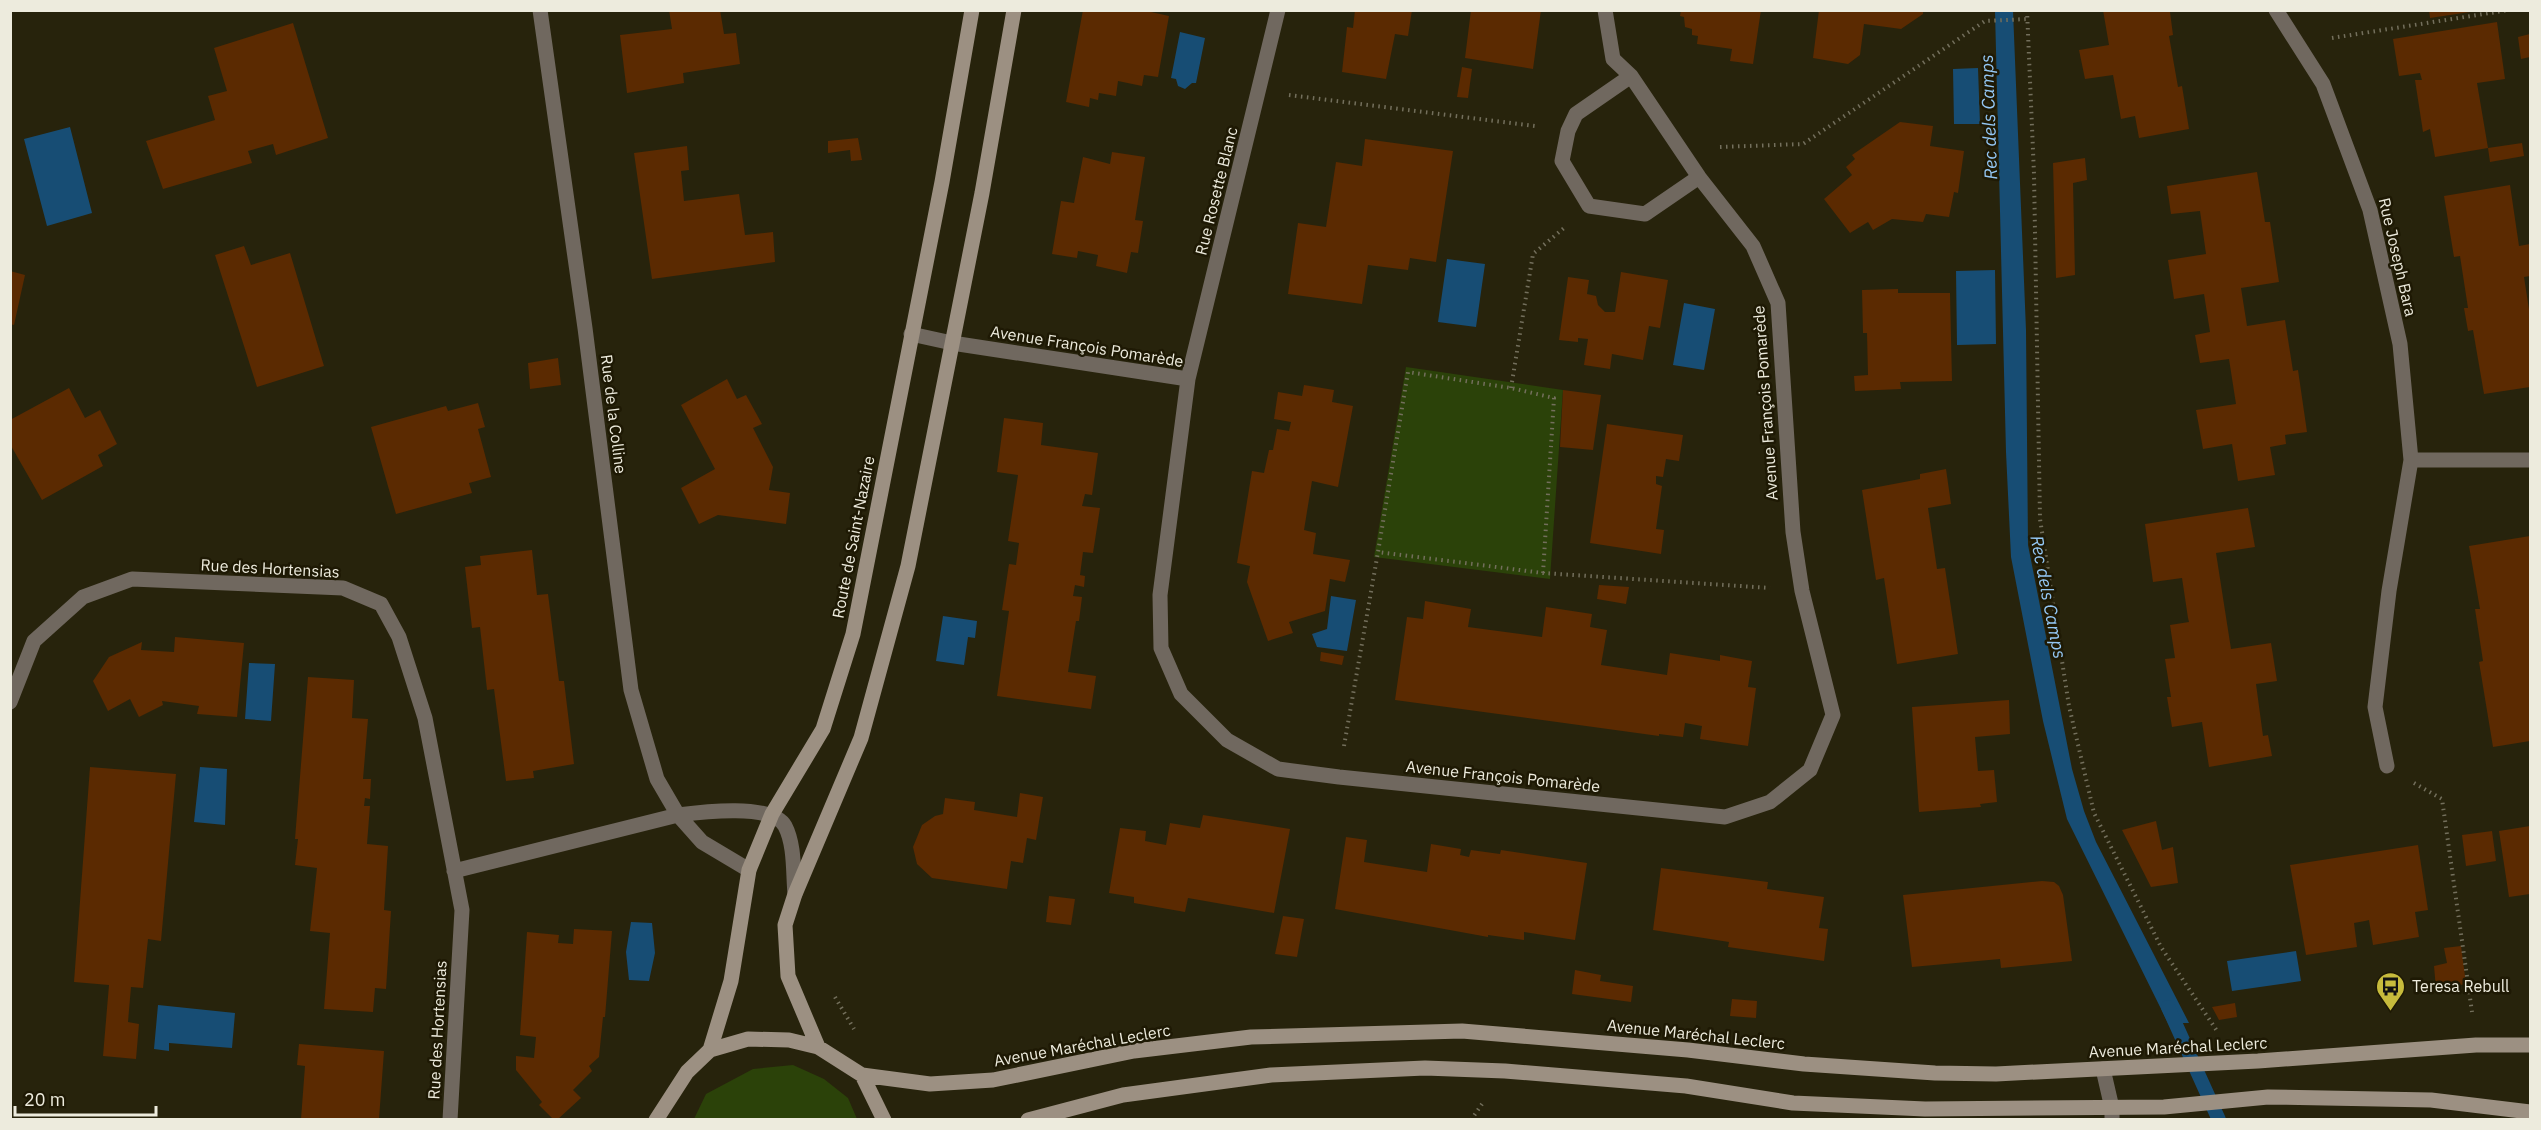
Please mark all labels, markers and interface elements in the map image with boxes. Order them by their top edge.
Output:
water label: Rec dels Camps [1975,54,2002,180]
street label: Rue Rosette Blanc [1190,125,1242,257]
street label: Rue Joseph Bara [2375,196,2421,319]
street label: Avenue François Pomarède [1748,305,1782,501]
street label: Avenue François Pomarède [989,321,1185,371]
street label: Rue de la Colline [597,353,631,475]
street label: Route de Saint-Nazaire [827,454,879,620]
water label: Rec dels Camps [2025,533,2072,661]
street label: Rue des Hortensias [200,554,340,582]
street label: Avenue François Pomarède [1405,756,1601,796]
street label: Rue des Hortensias [423,960,451,1100]
bus stop icon: Teresa Rebull [2375,970,2407,1012]
place label: Teresa Rebull [2412,976,2509,996]
street label: Avenue Maréchal Leclerc [1606,1015,1786,1053]
street label: Avenue Maréchal Leclerc [992,1020,1172,1070]
street label: Avenue Maréchal Leclerc [2088,1032,2268,1062]
scale bar [15,1079,156,1117]
text: 20 m [24,1088,66,1111]

